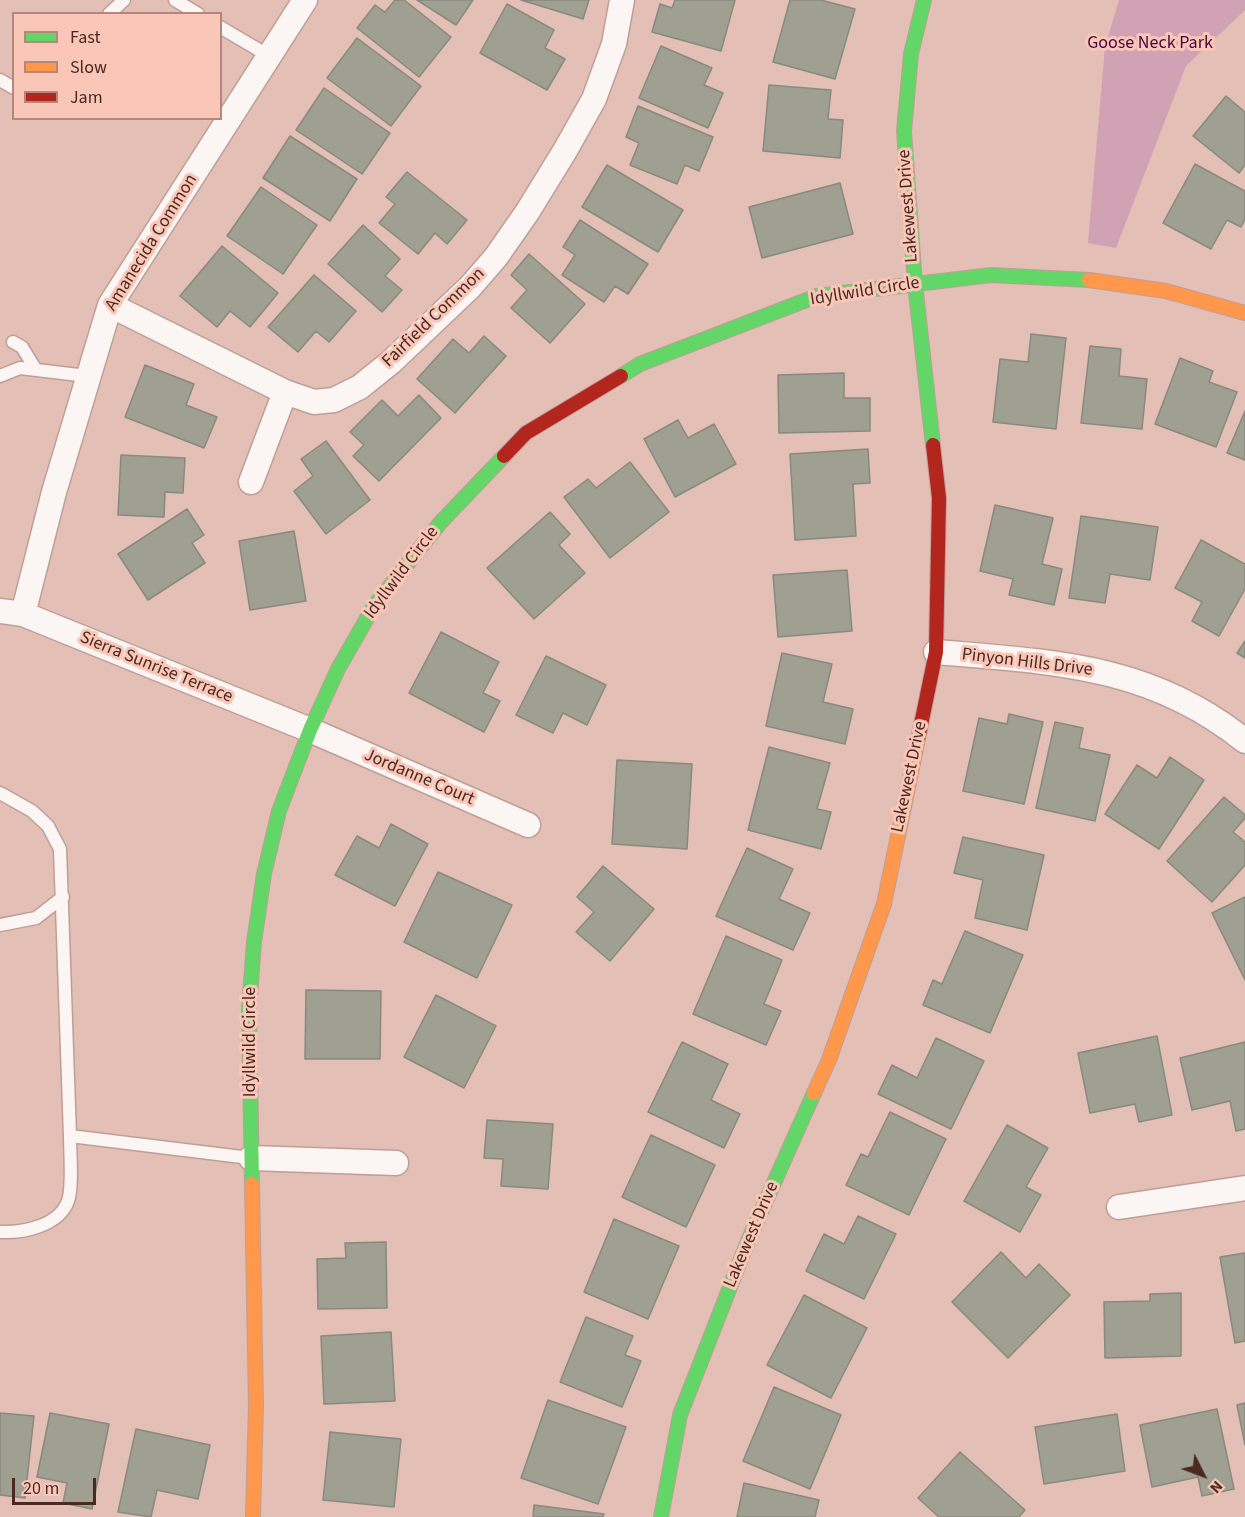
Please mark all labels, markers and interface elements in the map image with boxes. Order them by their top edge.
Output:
legend [12,12,222,120]
text: Fast [70,25,101,50]
park label: Goose Neck Park [1087,33,1213,55]
text: Slow [70,55,107,80]
text: Jam [70,85,103,110]
street label: Lakewest Drive [894,149,924,263]
street label: Amanecida Common [101,171,203,315]
street label: Fairfield Common [378,264,490,372]
street label: Idyllwild Circle [809,273,921,311]
street label: Idyllwild Circle [360,522,444,624]
street label: Sierra Sunrise Terrace [76,627,236,709]
street label: Pinyon Hills Drive [960,644,1094,682]
street label: Lakewest Drive [888,719,932,835]
street label: Jordanne Court [361,745,477,811]
street label: Idyllwild Circle [240,987,262,1097]
street label: Lakewest Drive [720,1179,784,1291]
north arrow [1173,1445,1233,1505]
scale bar [15,1466,99,1504]
text: 20 m [23,1476,59,1501]
text: N [1205,1476,1228,1498]

